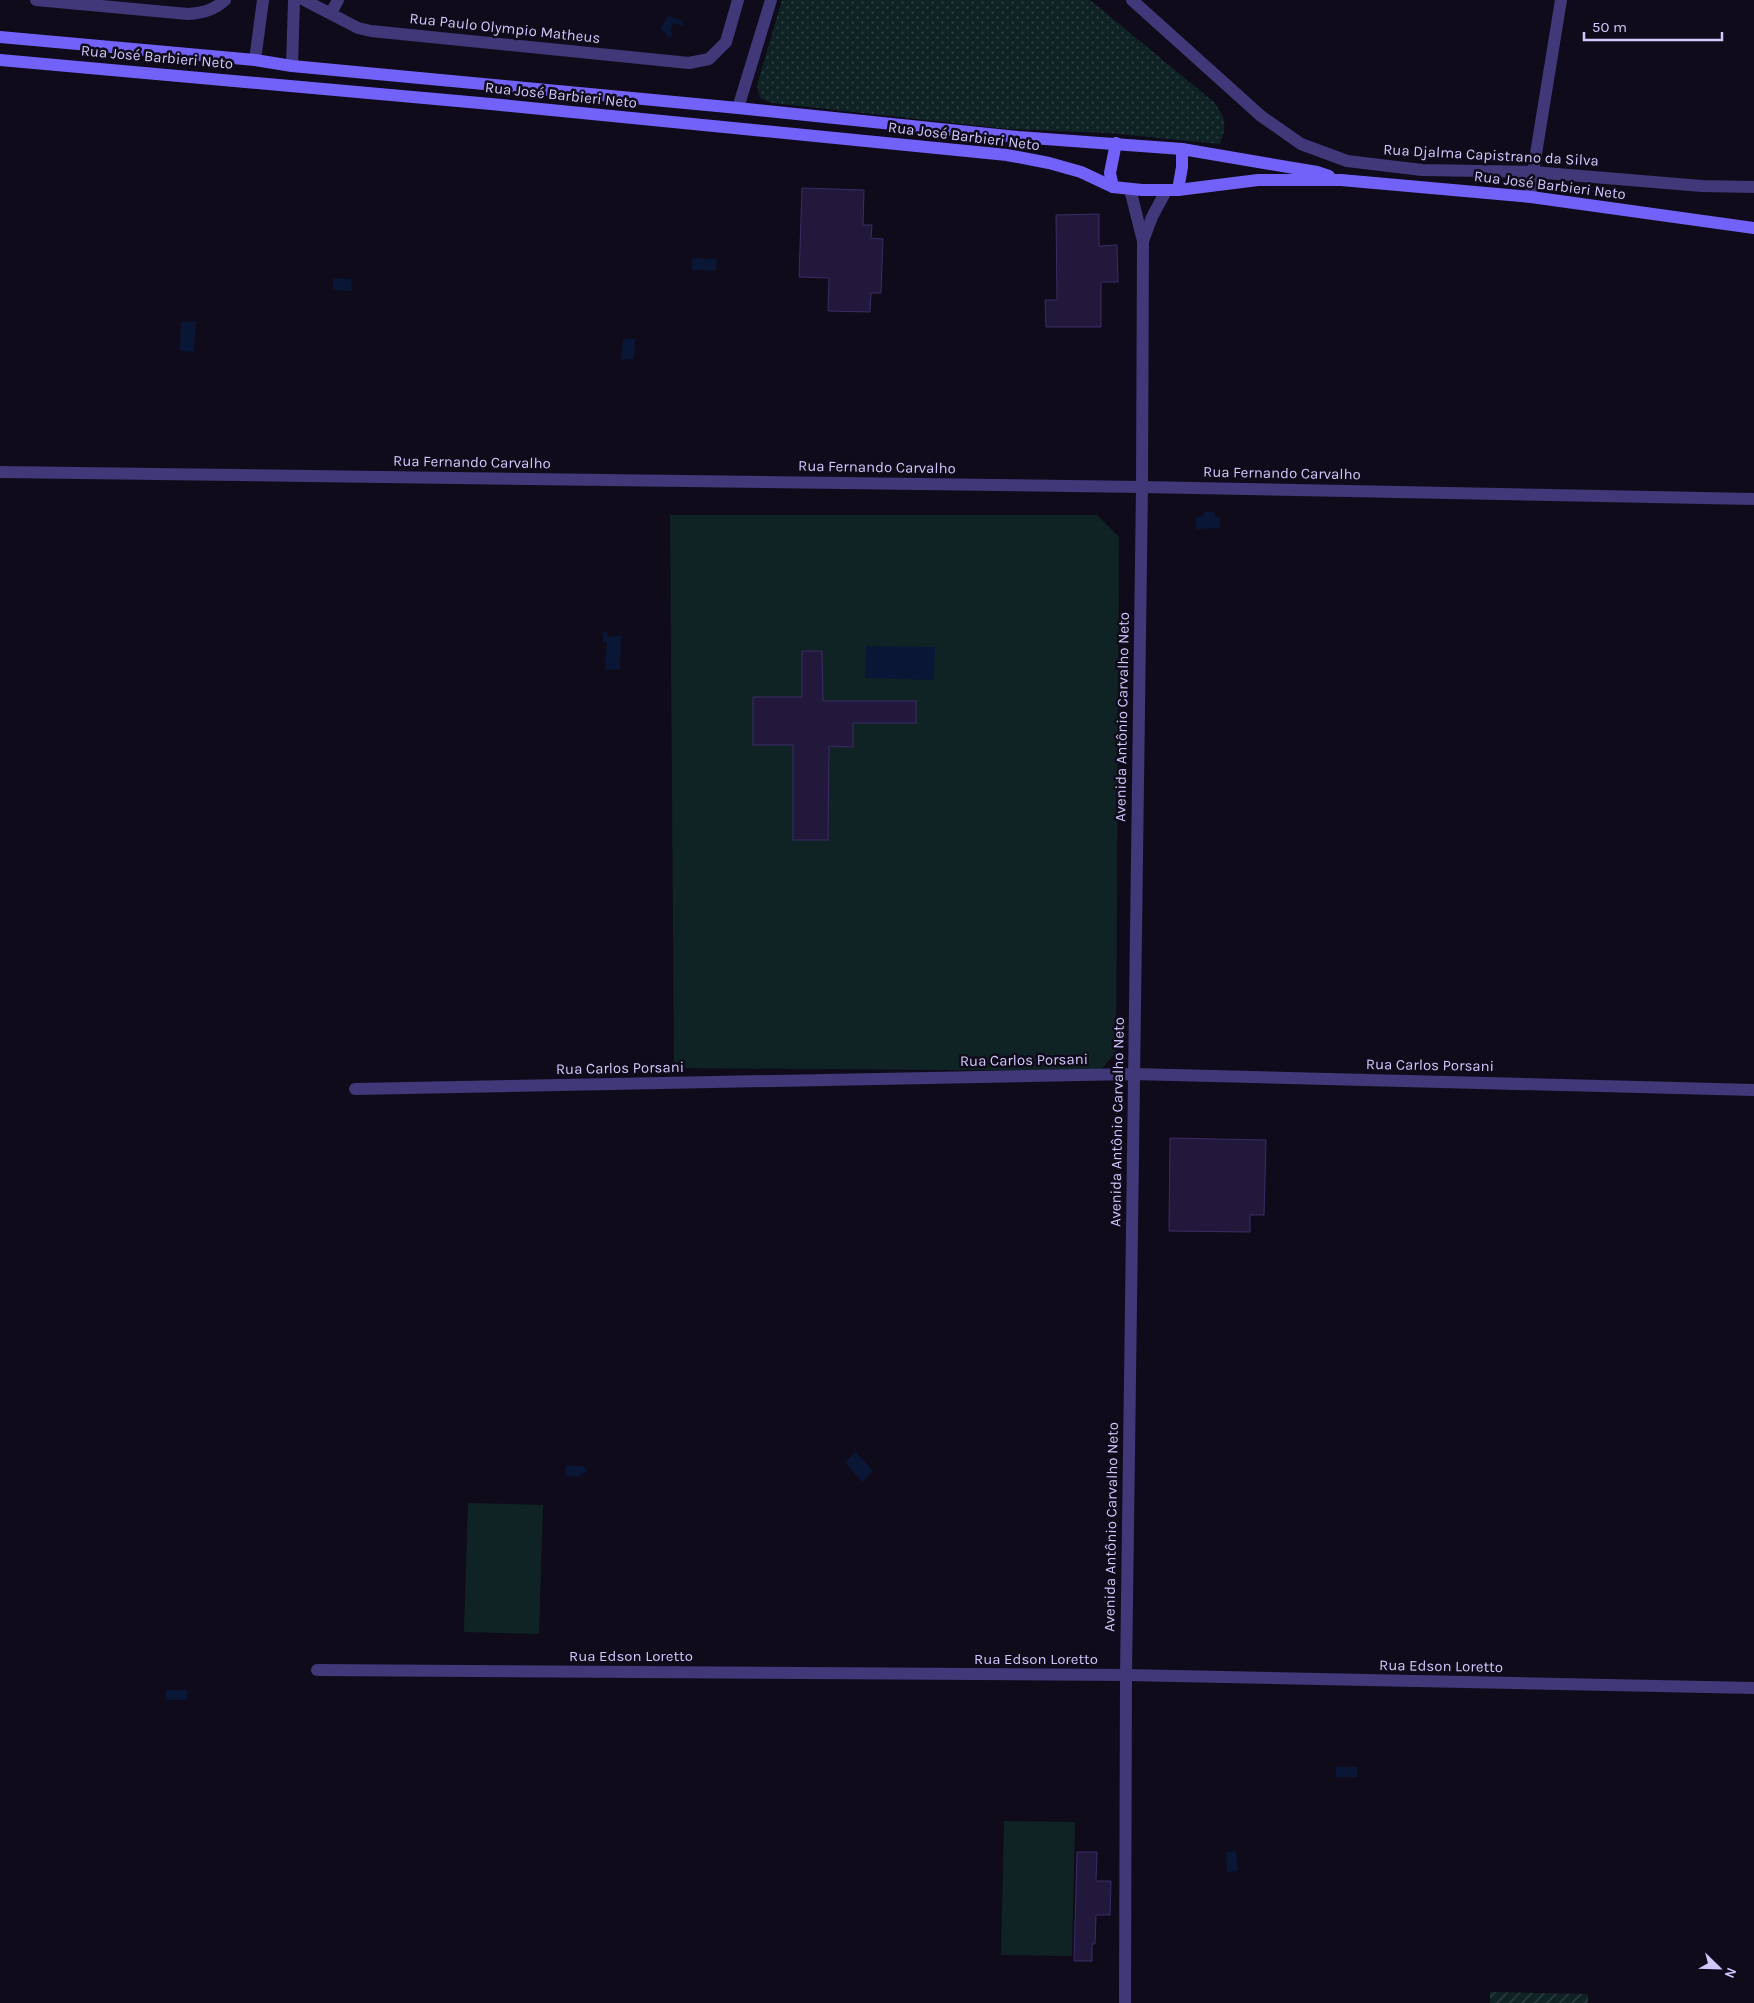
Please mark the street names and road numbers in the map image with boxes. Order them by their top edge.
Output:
street label: Rua Paulo Olympio Matheus [409,9,601,47]
street label: Rua José Barbieri Neto [80,41,234,73]
street label: Rua José Barbieri Neto [484,78,638,112]
street label: Rua José Barbieri Neto [887,118,1041,154]
street label: Rua Djalma Capistrano da Silva [1383,140,1599,170]
street label: Rua José Barbieri Neto [1473,167,1627,203]
street label: Rua Fernando Carvalho [393,452,551,472]
street label: Rua Fernando Carvalho [798,457,956,477]
street label: Rua Fernando Carvalho [1203,463,1361,483]
street label: Avenida Antônio Carvalho Neto [1111,612,1133,822]
street label: Avenida Antônio Carvalho Neto [1106,1017,1128,1227]
street label: Rua Carlos Porsani [960,1050,1088,1070]
street label: Rua Carlos Porsani [1366,1055,1494,1075]
street label: Rua Carlos Porsani [556,1058,684,1078]
street label: Avenida Antônio Carvalho Neto [1100,1422,1122,1632]
street label: Rua Edson Loretto [569,1647,693,1665]
street label: Rua Edson Loretto [974,1650,1098,1668]
street label: Rua Edson Loretto [1379,1656,1503,1676]

